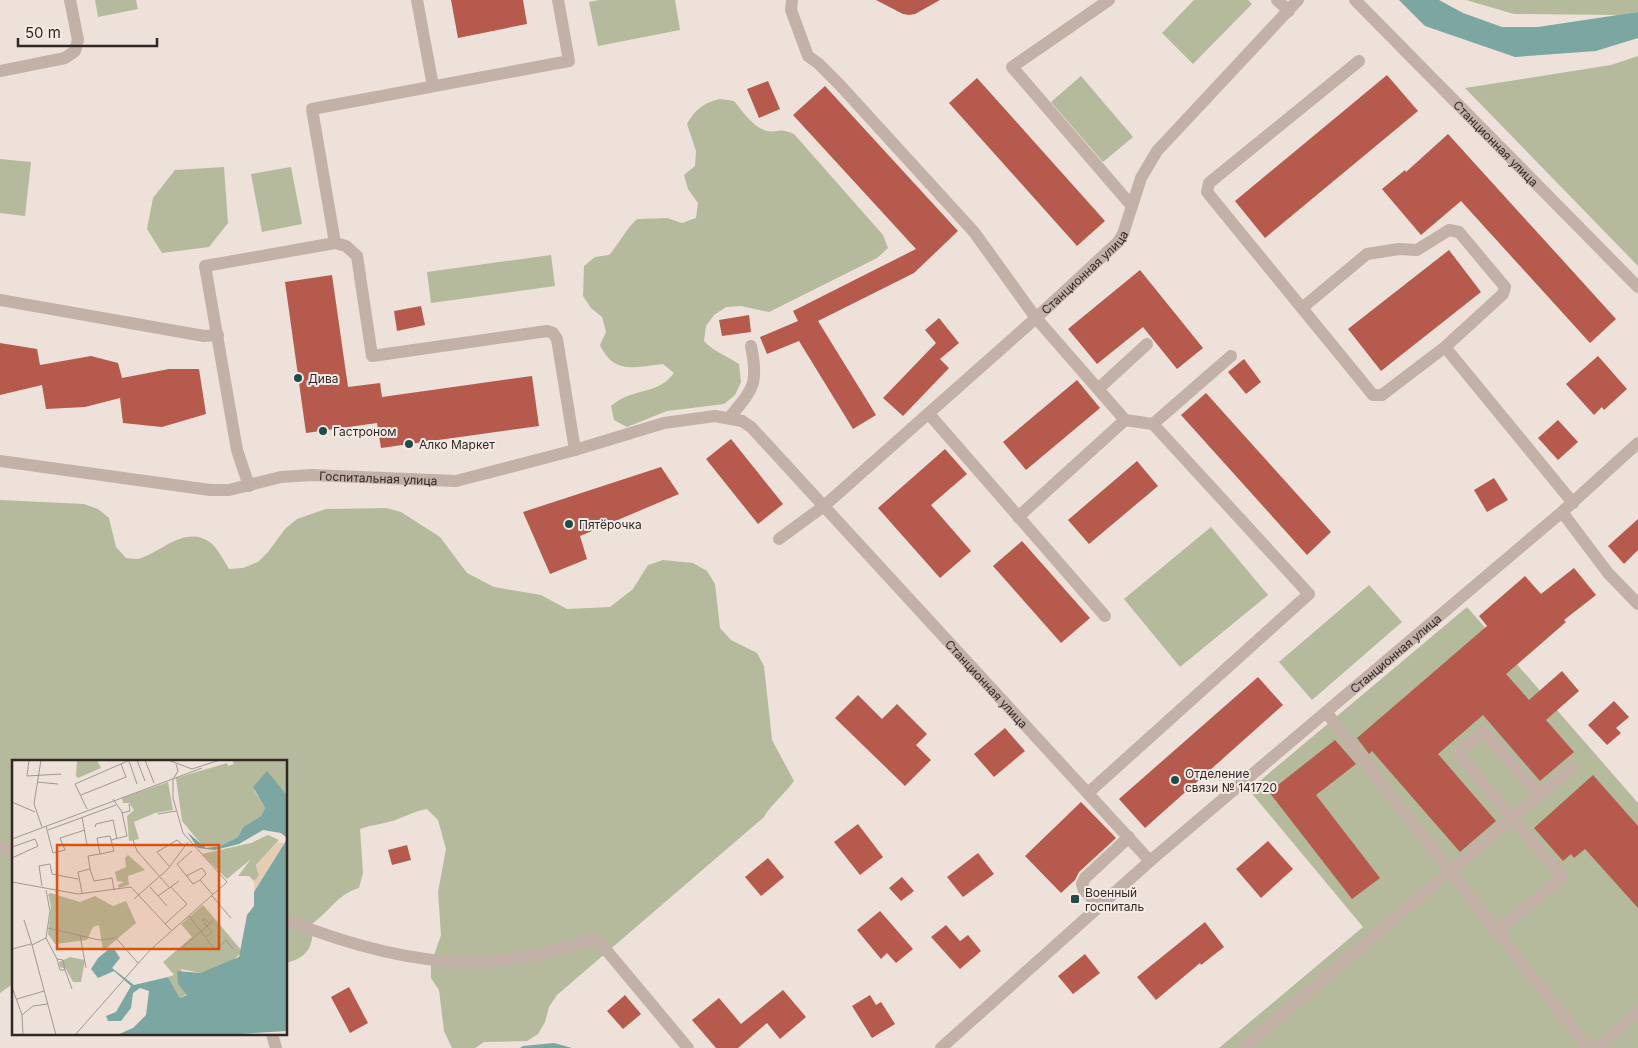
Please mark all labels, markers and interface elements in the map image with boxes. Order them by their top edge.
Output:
scale bar [18,15,156,47]
text: 50 m [25,23,61,42]
street label: Станционная улица [1450,97,1542,189]
street label: Станционная улица [1038,227,1131,317]
place label: Дива [308,371,338,386]
marker: Дива [292,372,304,384]
place label: Гастроном [333,424,397,439]
marker: Гастроном [317,425,329,437]
place label: Алко Маркет [419,437,495,452]
marker: Алко Маркет [403,438,415,450]
street label: Госпитальная улица [319,468,438,488]
place label: Пятёрочка [579,517,642,532]
marker: Пятёрочка [563,518,575,530]
street label: Станционная улица [1347,610,1444,696]
street label: Станционная улица [942,636,1031,731]
inset map [12,760,288,1036]
place label: Отделение связи № 141720 [1185,766,1277,795]
marker: Отделение связи № 141720 [1169,774,1181,786]
place label: Военный госпиталь [1085,885,1144,914]
marker: Военный госпиталь [1069,893,1081,905]

